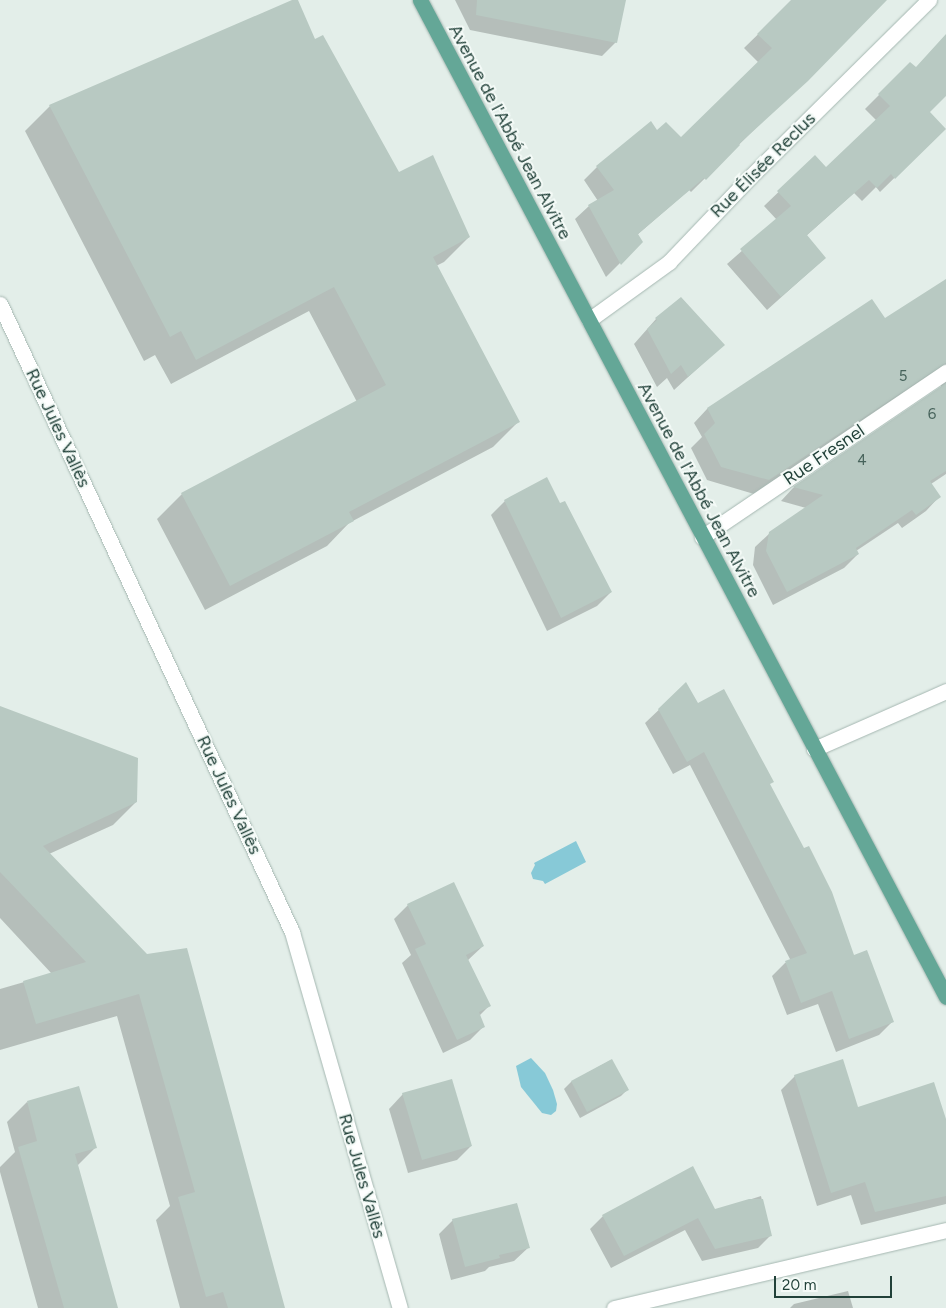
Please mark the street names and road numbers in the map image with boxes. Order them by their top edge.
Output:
street label: Avenue de l'Abbé Jean Alvitre [444,21,576,243]
street label: Rue Élisée Reclus [706,108,820,222]
street label: Rue Jules Vallès [21,365,95,491]
street label: Avenue de l'Abbé Jean Alvitre [633,379,765,601]
street label: Rue Fresnel [779,420,869,490]
street label: Rue Jules Vallès [192,732,266,858]
street label: Rue Jules Vallès [334,1111,390,1241]

